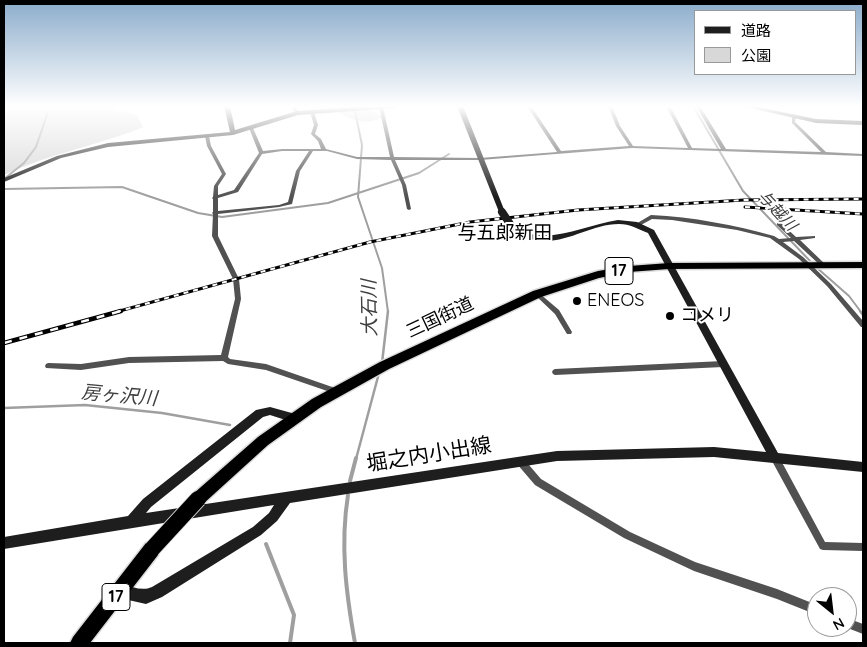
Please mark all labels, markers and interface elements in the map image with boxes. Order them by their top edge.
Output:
legend [694,10,857,75]
text: 道路 [741,21,771,40]
text: 公園 [741,46,771,65]
water label: 与越川 [754,187,800,235]
district label: 与五郎新田 [458,222,552,244]
road number: 17 [605,258,633,284]
water label: 大石川 [358,279,382,337]
place label: ENEOS [587,290,644,312]
street label: 三国街道 [403,293,477,343]
marker: ENEOS [571,295,583,307]
place label: コメリ [680,305,734,327]
marker: コメリ [664,310,676,322]
water label: 房ヶ沢川 [80,381,158,411]
street label: 堀之内小出線 [365,433,493,477]
road number: 17 [102,584,130,610]
north arrow [807,587,857,637]
text: N [830,614,848,635]

